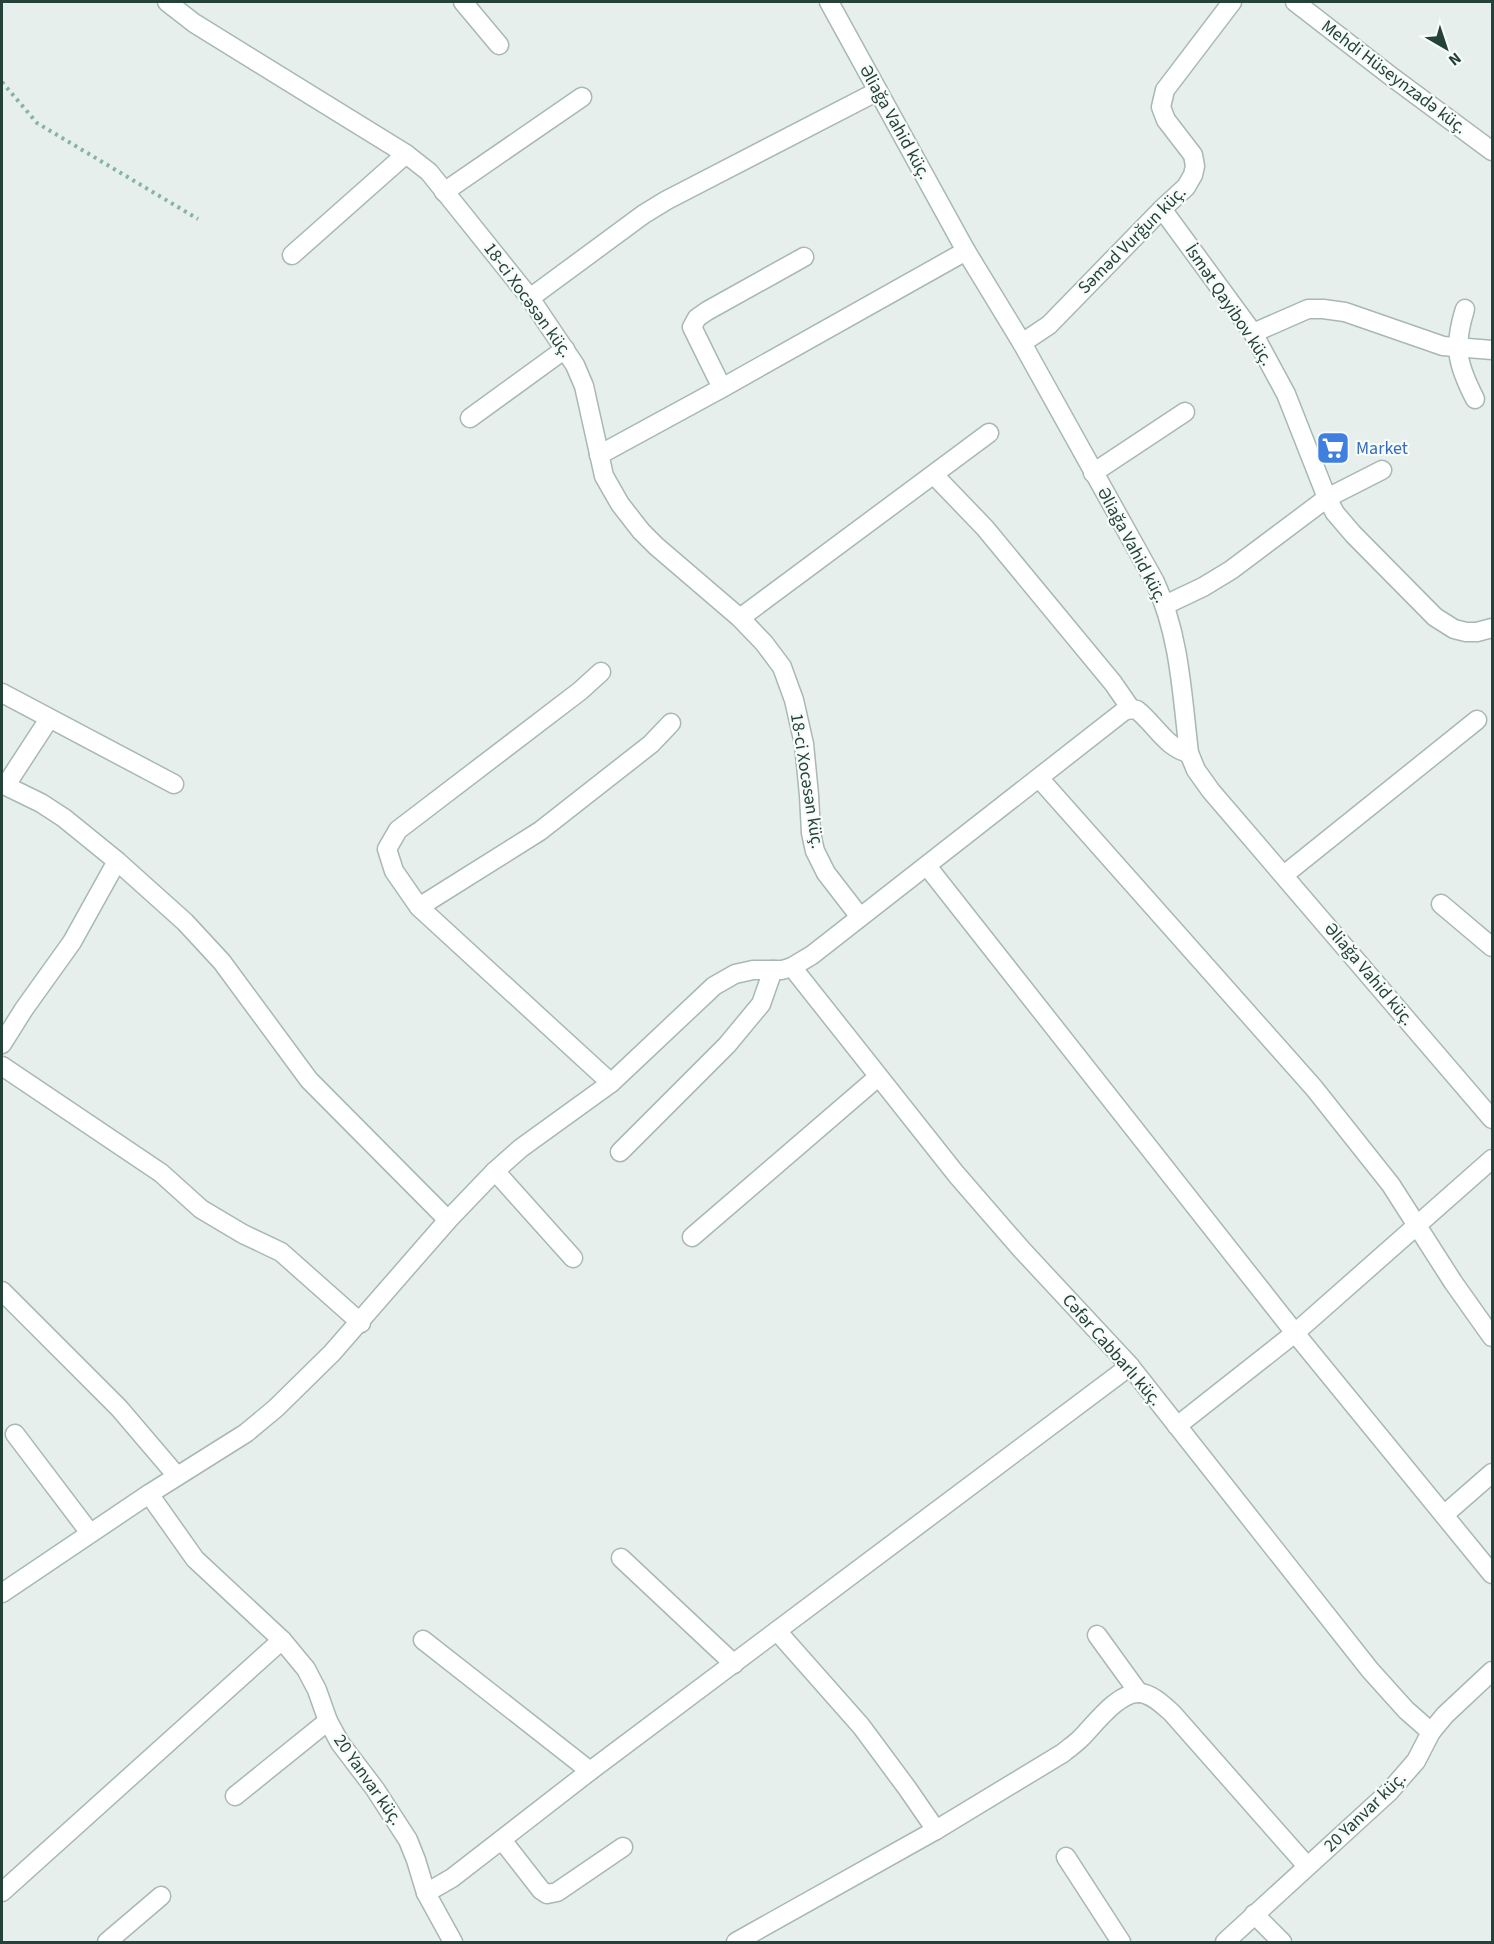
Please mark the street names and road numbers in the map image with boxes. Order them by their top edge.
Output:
street label: Mehdi Hüseynzadə küç. [1316,14,1472,140]
street label: Əliağa Vahid küç. [853,60,937,184]
street label: Səməd Vurğun küç. [1072,180,1192,300]
street label: 18-ci Xocəsən küç. [478,237,578,363]
street label: İsmət Qayibov küç. [1179,239,1279,371]
street label: Əliağa Vahid küç. [1091,483,1173,607]
street label: 18-ci Xocəsən küç. [784,712,830,850]
street label: Əliağa Vahid küç. [1318,917,1420,1031]
street label: Cəfər Cabbarlı küç. [1056,1288,1168,1412]
street label: 20 Yanvar küç. [327,1729,409,1831]
street label: 20 Yanvar küç. [1318,1766,1412,1858]

